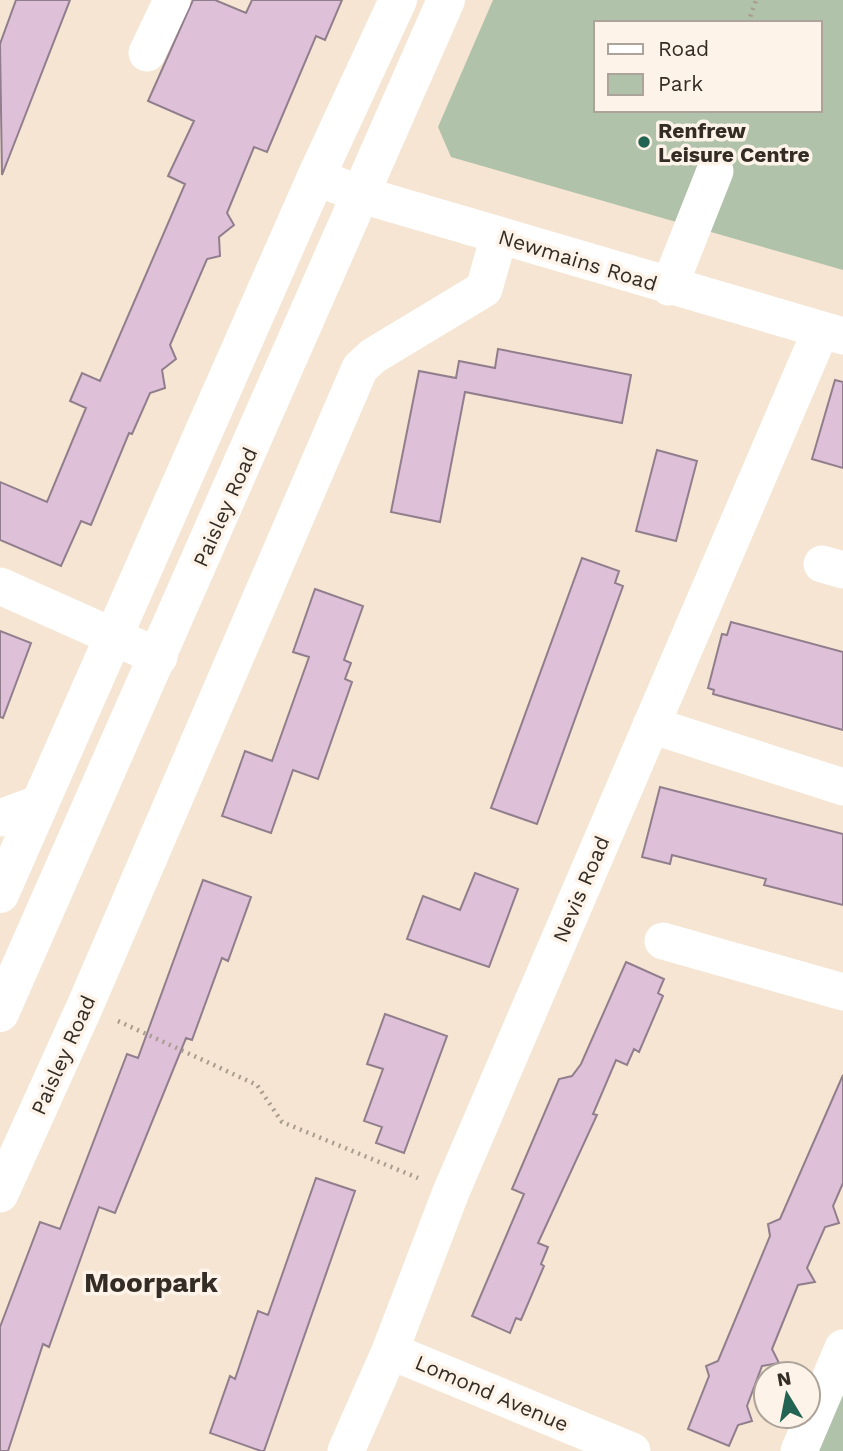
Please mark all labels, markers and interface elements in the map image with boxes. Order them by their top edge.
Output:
legend [594,21,822,112]
text: Road [658,36,709,61]
text: Park [658,71,703,96]
place label: Renfrew Leisure Centre [658,118,810,167]
marker: Renfrew Leisure Centre [636,134,652,150]
street label: Newmains Road [496,224,660,296]
street label: Paisley Road [188,443,262,571]
street label: Nevis Road [547,832,615,946]
street label: Paisley Road [26,991,100,1119]
district label: Moorpark [84,1266,219,1299]
street label: Lomond Avenue [412,1349,572,1437]
north arrow [752,1360,822,1430]
text: N [775,1366,793,1391]

